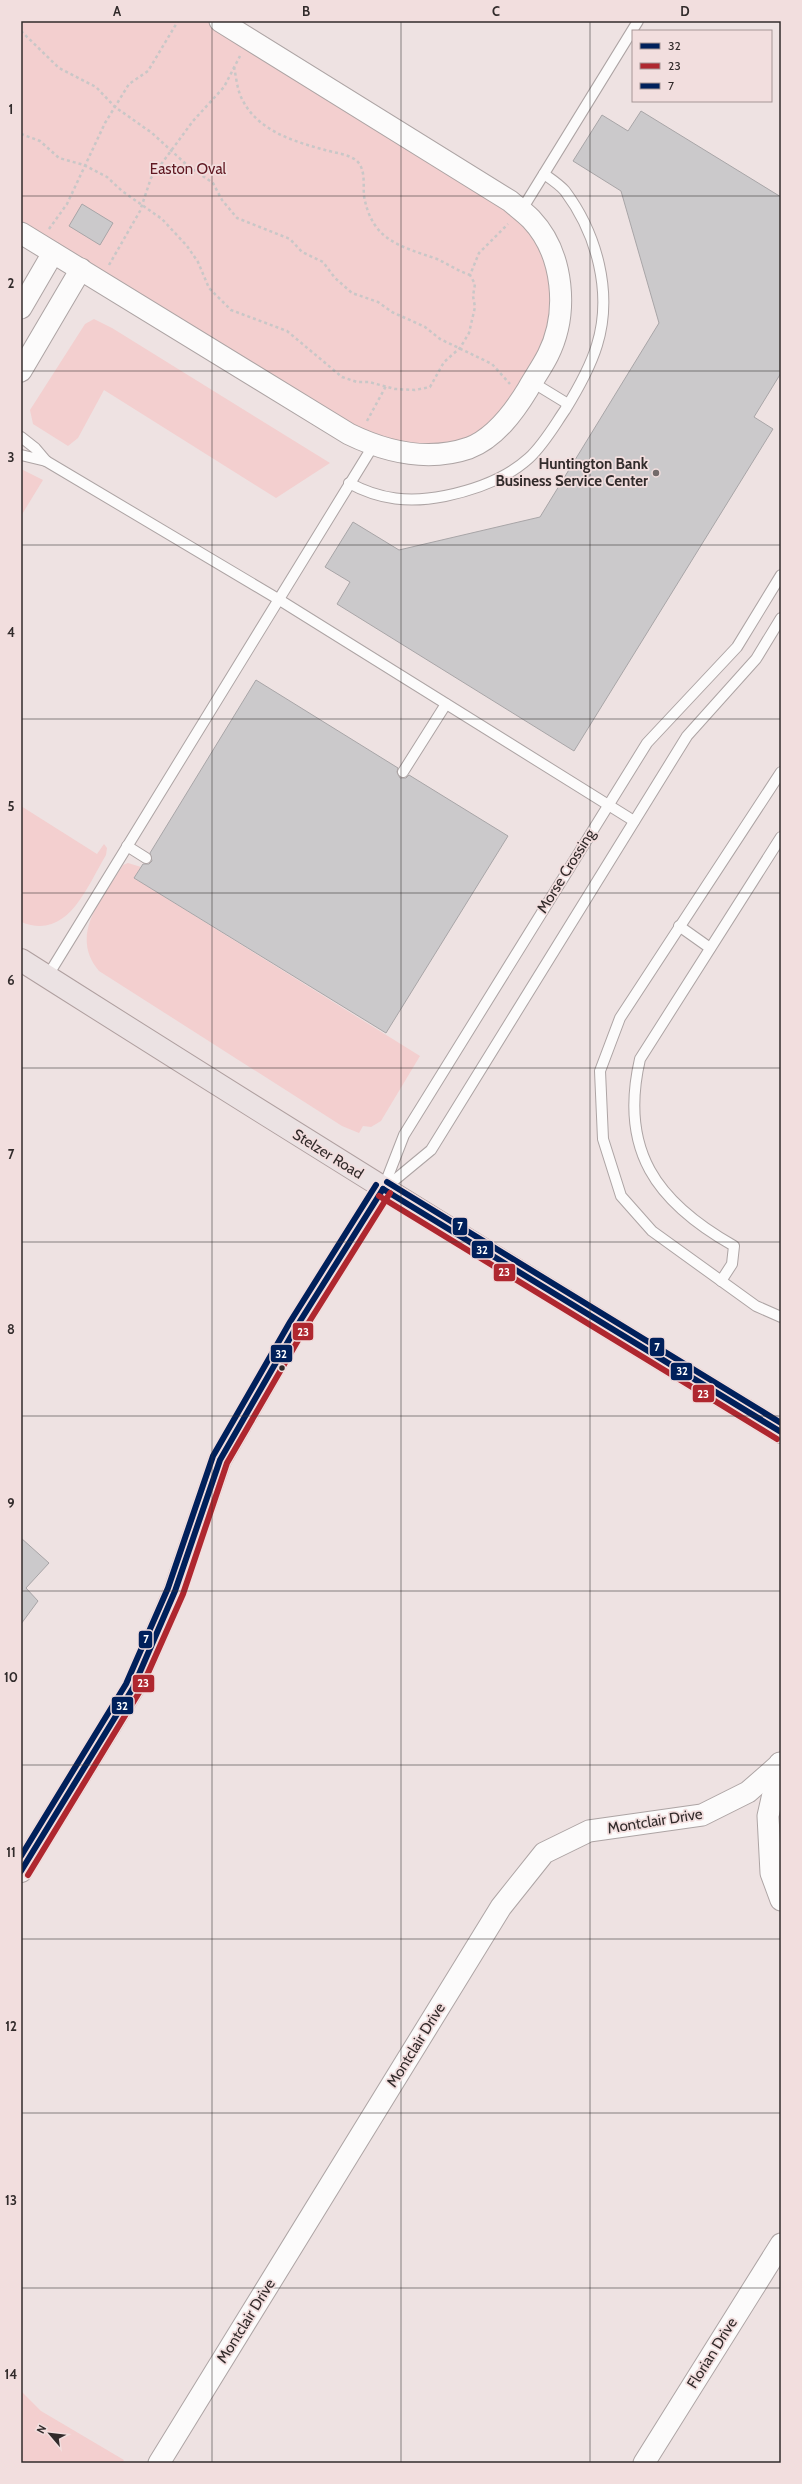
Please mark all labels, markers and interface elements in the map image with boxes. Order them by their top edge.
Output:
text: A [113,3,122,19]
text: B [302,3,310,19]
text: C [492,3,500,19]
text: D [680,3,690,19]
legend [632,30,772,102]
text: 32 [668,38,681,53]
text: 23 [668,58,681,73]
text: 7 [668,78,674,93]
text: 1 [9,101,13,117]
park label: Easton Oval [150,160,227,178]
text: 2 [8,275,15,291]
text: 3 [7,449,15,465]
place label: Huntington Bank Business Service Center [495,455,649,490]
marker: Huntington Bank Business Service Center [651,468,661,478]
text: 4 [7,624,15,640]
text: 5 [8,798,15,814]
street label: Morse Crossing [533,825,599,916]
text: 6 [7,972,15,988]
street label: Stelzer Road [289,1125,367,1183]
text: 7 [8,1146,15,1162]
line badge: 7 [452,1217,468,1236]
text: 7 [457,1219,463,1233]
line badge: 32 [471,1240,494,1259]
text: 32 [476,1243,488,1257]
line badge: 23 [493,1263,516,1282]
text: 23 [498,1265,510,1279]
text: 8 [7,1321,15,1337]
line badge: 23 [292,1322,314,1341]
text: 23 [297,1325,309,1339]
line badge: 7 [649,1337,665,1357]
text: 7 [654,1340,660,1354]
line badge: 32 [270,1344,293,1363]
text: 32 [275,1347,287,1361]
line badge: 32 [670,1362,693,1381]
unlabelled marker [277,1363,287,1373]
text: 32 [676,1364,688,1378]
line badge: 23 [692,1384,715,1403]
text: 23 [697,1387,709,1401]
text: 9 [7,1495,15,1511]
line badge: 7 [138,1630,153,1649]
text: 7 [143,1632,149,1646]
text: 10 [4,1669,18,1685]
line badge: 23 [132,1674,155,1693]
text: 23 [137,1676,149,1690]
line badge: 32 [111,1696,134,1715]
text: 32 [116,1699,128,1713]
street label: Montclair Drive [606,1805,704,1837]
text: 11 [6,1844,16,1860]
street label: Montclair Drive [383,1999,449,2090]
text: 12 [5,2018,17,2034]
text: 13 [5,2192,17,2208]
street label: Montclair Drive [213,2275,279,2366]
street label: Florian Drive [683,2314,741,2392]
text: 14 [5,2366,17,2382]
north arrow [30,2414,70,2454]
text: N [33,2423,49,2436]

